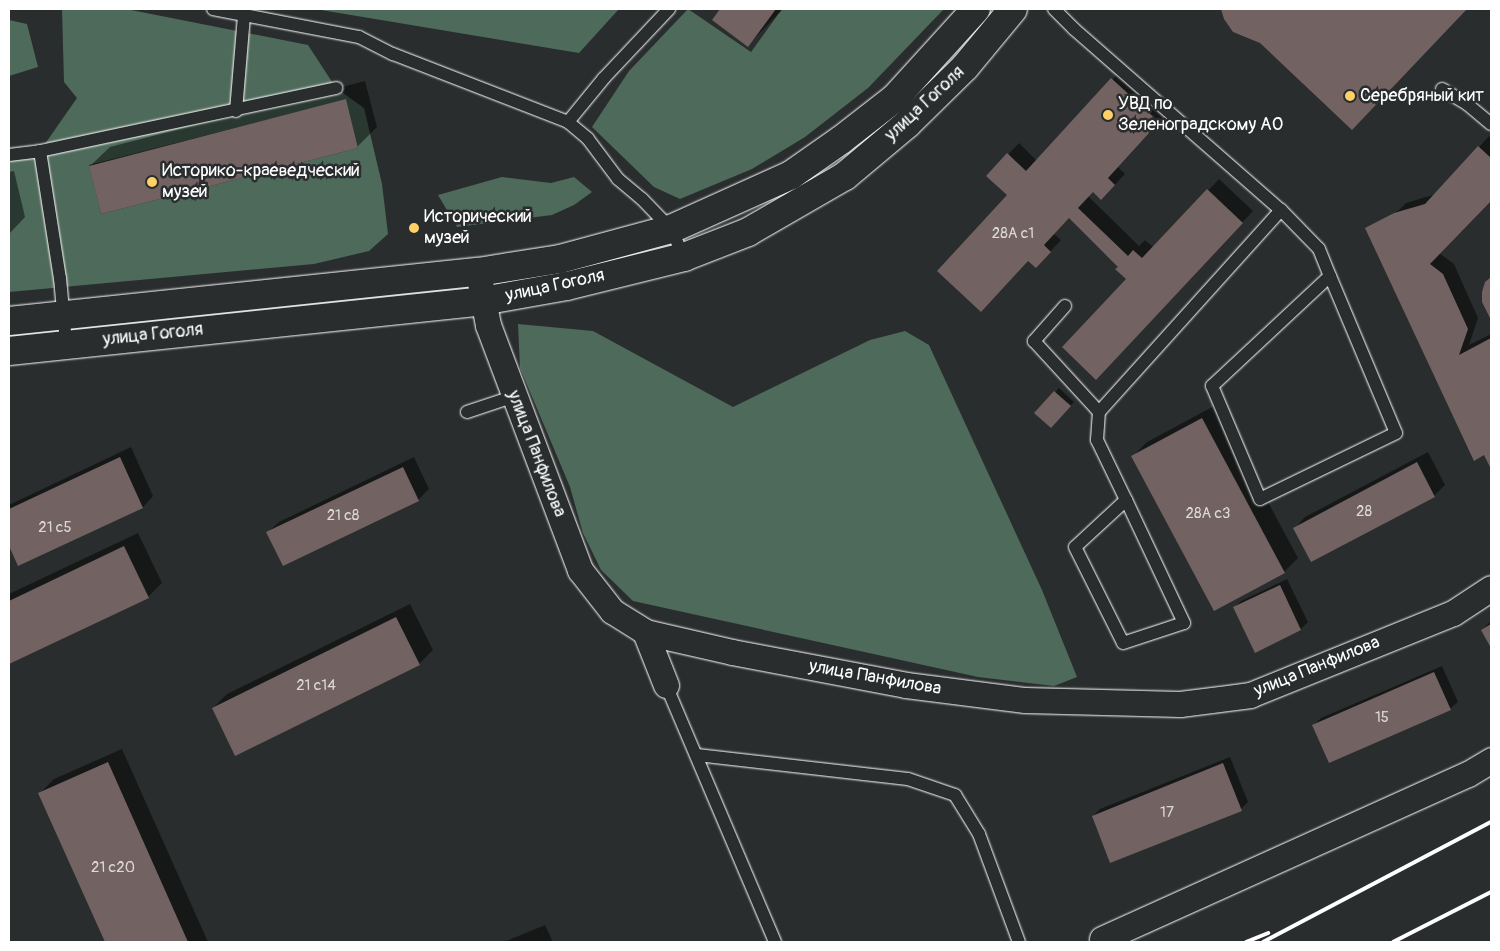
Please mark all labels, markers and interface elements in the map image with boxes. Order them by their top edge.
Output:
street label: улица Гоголя [881,62,969,146]
place label: Серебряный кит [1360,85,1484,107]
marker: Серебряный кит [1344,90,1356,102]
place label: УВД по Зеленоградскому АО [1118,94,1283,136]
marker: УВД по Зеленоградскому АО [1102,109,1114,121]
place label: Историко-краеведческий музей [162,161,360,203]
marker: Историко-краеведческий музей [146,176,158,188]
place label: Исторический музей [424,207,532,250]
marker: Исторический музей [408,222,420,234]
house number: 28А с1 [992,225,1034,243]
street label: улица Гоголя [503,265,607,307]
street label: улица Гоголя [102,319,204,351]
street label: улица Панфилова [502,388,570,520]
house number: 28 [1356,503,1372,521]
house number: 28А с3 [1186,505,1230,523]
house number: 21 с8 [327,507,359,525]
house number: 21 с5 [38,519,72,537]
street label: улица Панфилова [1251,632,1383,702]
street label: улица Панфилова [807,656,943,700]
house number: 21 с14 [296,677,336,695]
house number: 15 [1375,709,1389,727]
house number: 17 [1160,804,1174,822]
house number: 21 с20 [91,859,135,877]

